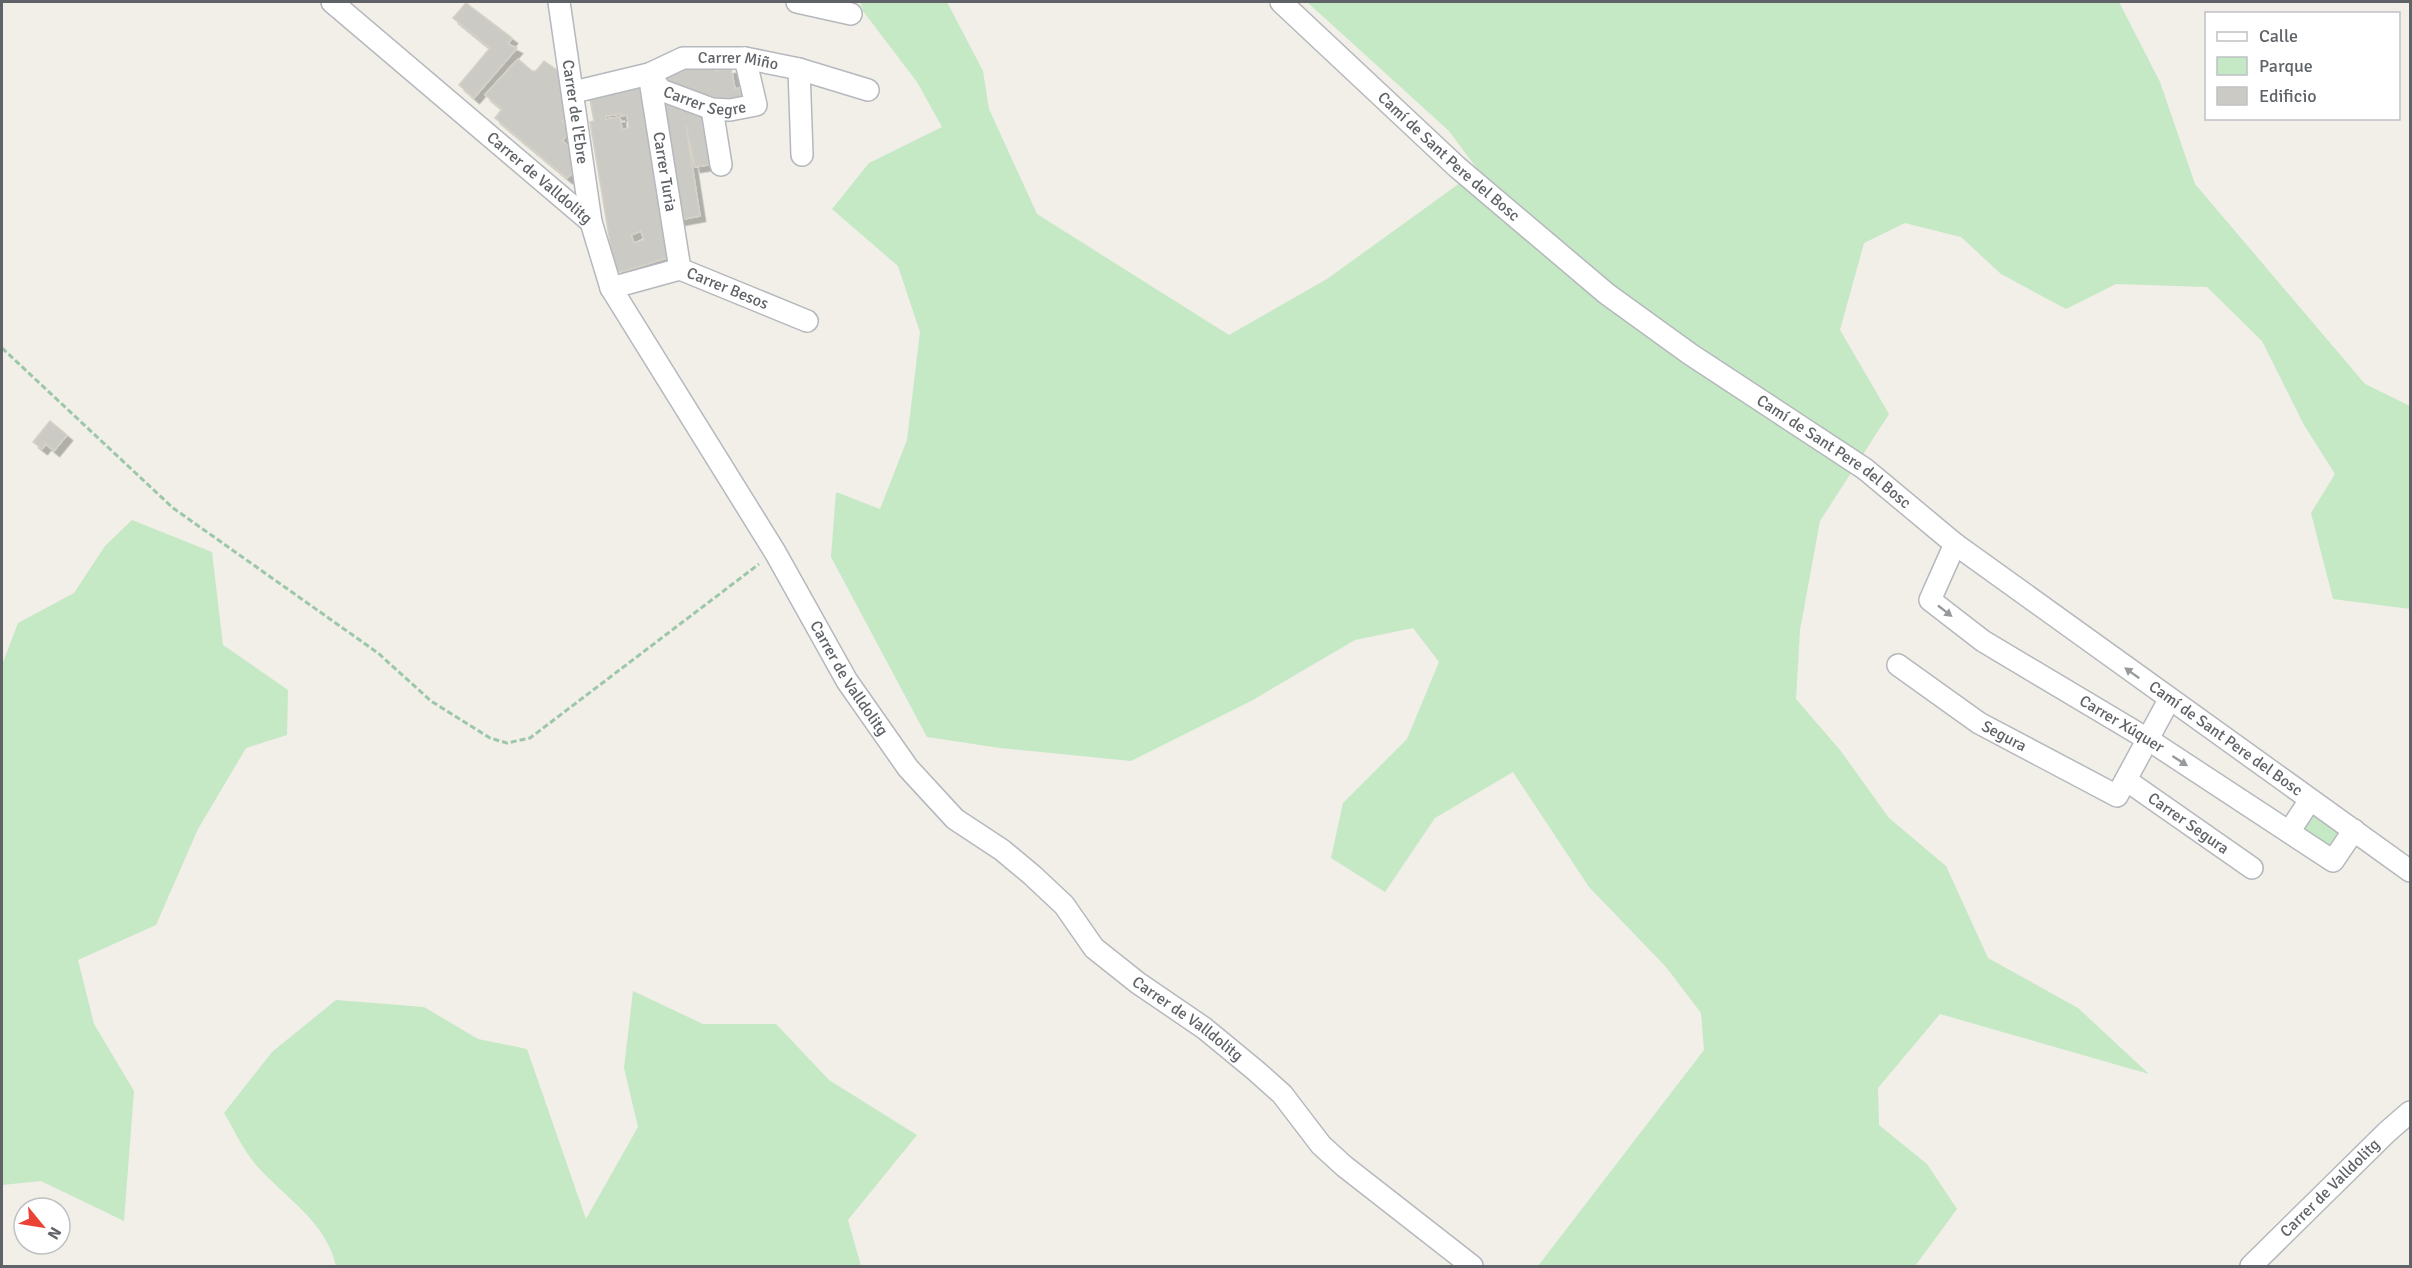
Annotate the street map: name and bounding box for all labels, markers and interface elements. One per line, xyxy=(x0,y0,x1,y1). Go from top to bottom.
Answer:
legend xyxy=(2205,12,2400,120)
text: Calle xyxy=(2259,25,2298,47)
street label: Carrer Miño xyxy=(698,48,780,75)
text: Parque xyxy=(2259,55,2313,77)
street label: Carrer de l'Ebre xyxy=(558,58,592,165)
street label: Carrer Segre xyxy=(661,82,748,120)
text: Edificio xyxy=(2259,85,2317,107)
street label: Camí de Sant Pere del Bosc xyxy=(1373,88,1524,226)
street label: Carrer de Valldolitg xyxy=(482,128,596,228)
street label: Carrer Turia xyxy=(648,130,681,213)
street label: Carrer Besos xyxy=(684,263,771,314)
street label: Camí de Sant Pere del Bosc xyxy=(1753,390,1915,513)
one-way arrow xyxy=(1937,605,1953,618)
street label: Carrer de Valldolitg xyxy=(805,617,892,740)
one-way arrow xyxy=(2124,667,2140,679)
street label: Camí de Sant Pere del Bosc xyxy=(2145,677,2306,800)
street label: Carrer Xúquer xyxy=(2076,691,2168,757)
street label: Segura xyxy=(1978,716,2030,756)
one-way arrow xyxy=(2172,755,2188,766)
street label: Carrer Segura xyxy=(2144,788,2233,859)
street label: Carrer de Valldolitg xyxy=(1128,972,1247,1066)
street label: Carrer de Valldolitg xyxy=(2276,1135,2384,1242)
north arrow xyxy=(12,1196,72,1256)
text: N xyxy=(43,1223,66,1243)

